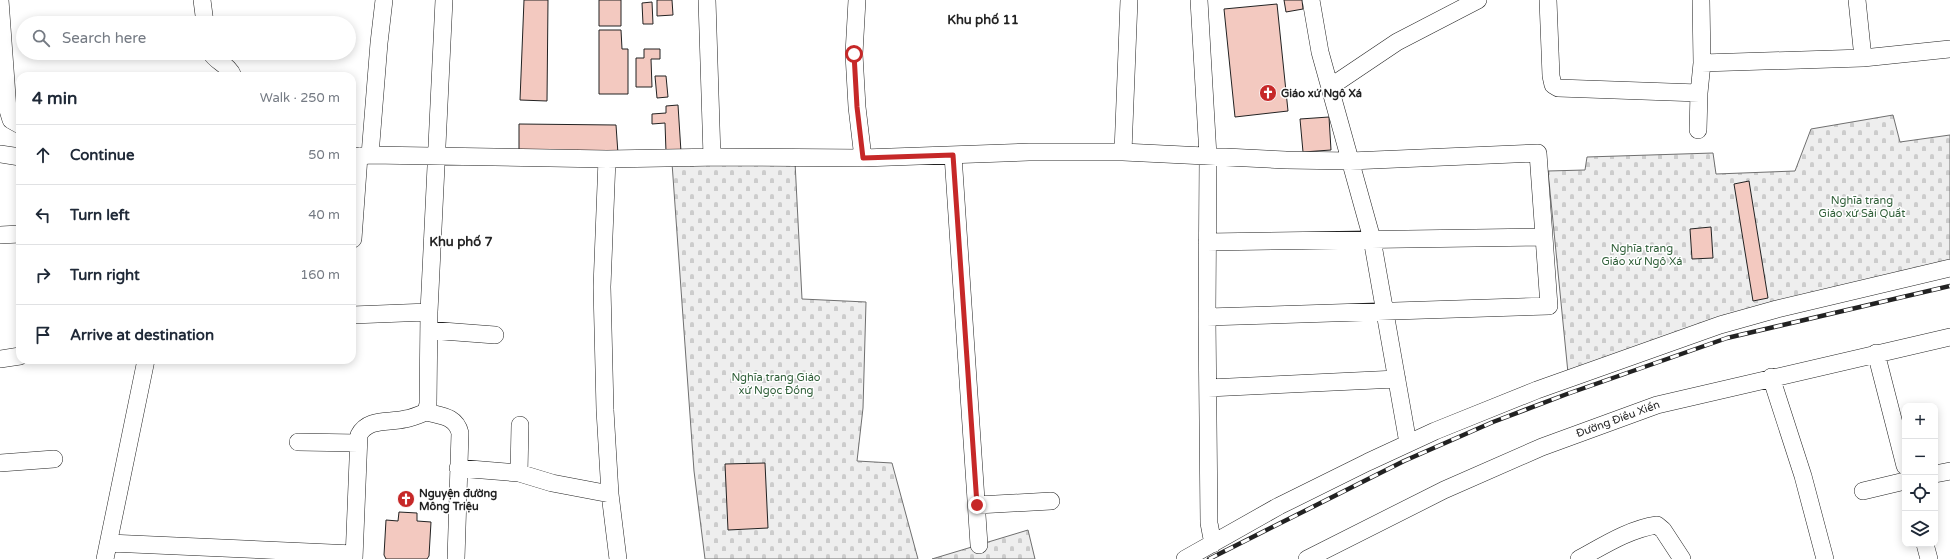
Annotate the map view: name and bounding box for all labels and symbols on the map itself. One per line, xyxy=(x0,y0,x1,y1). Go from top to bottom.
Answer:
district label: Khu phố 11 xyxy=(947,12,1019,28)
route start xyxy=(845,45,863,63)
church icon: Giáo xứ Ngô Xá xyxy=(1258,83,1278,103)
place label: Giáo xứ Ngô Xá xyxy=(1281,87,1362,101)
park label: Nghĩa trang Giáo xứ Sài Quất xyxy=(1819,194,1905,220)
district label: Khu phố 7 xyxy=(429,234,493,250)
park label: Nghĩa trang Giáo xứ Ngô Xá xyxy=(1601,242,1683,268)
park label: Nghĩa trang Giáo xứ Ngọc Đồng xyxy=(731,371,821,397)
street label: Đường Điều Xiển xyxy=(1574,398,1662,440)
place label: Nguyện đường Mông Triệu xyxy=(419,487,497,514)
church icon: Nguyện đường Mông Triệu xyxy=(396,489,416,509)
route end xyxy=(968,496,986,514)

